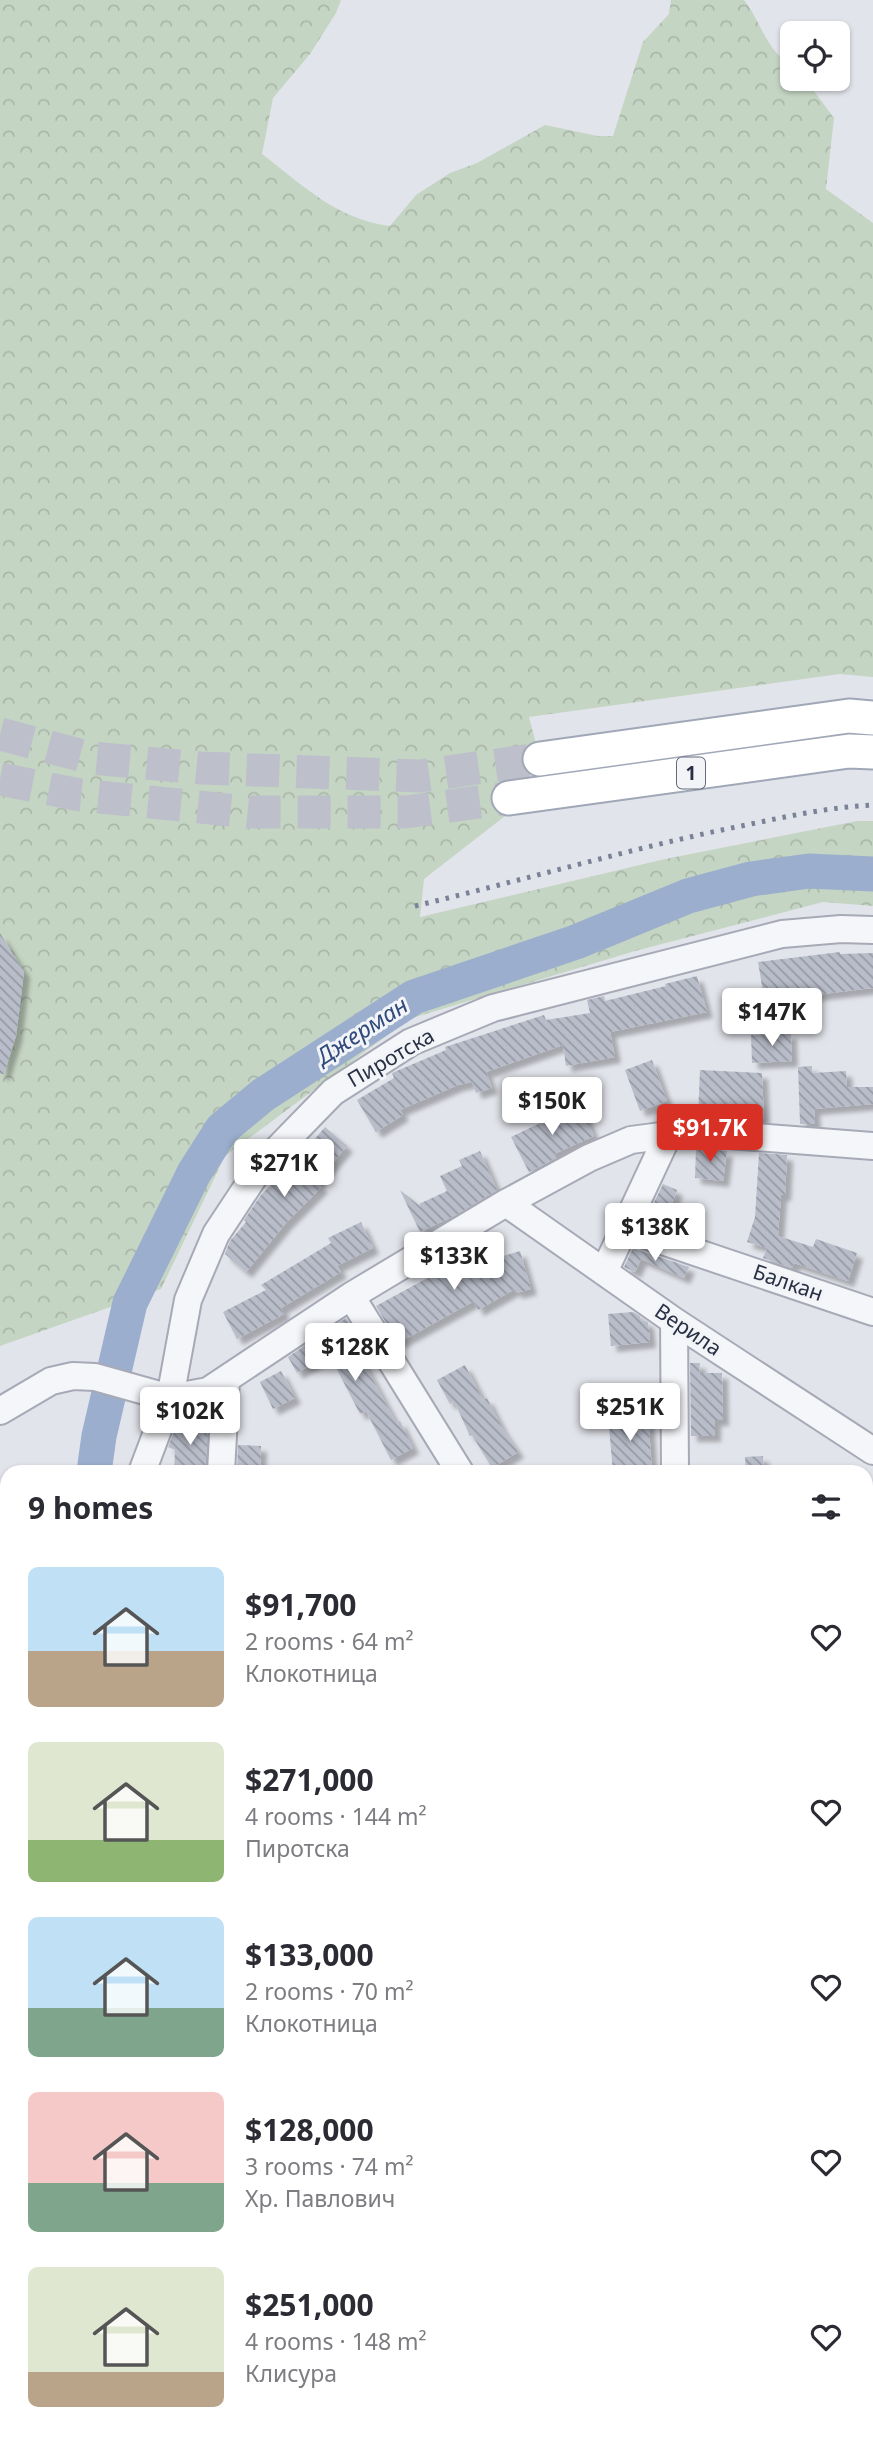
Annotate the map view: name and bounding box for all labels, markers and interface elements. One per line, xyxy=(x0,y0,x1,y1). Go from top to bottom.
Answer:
map controls xyxy=(780,21,850,91)
button: locate xyxy=(780,21,850,91)
road number: 1 xyxy=(677,758,705,788)
pin: $147K xyxy=(723,988,821,1048)
water label: Джерман xyxy=(308,989,414,1073)
text: $147K xyxy=(738,995,806,1027)
street label: Пиротска xyxy=(342,1021,439,1093)
pin: $150K xyxy=(503,1078,601,1137)
text: $150K xyxy=(518,1084,586,1116)
pin: $91.7K xyxy=(653,1104,767,1164)
text: $91.7K xyxy=(673,1111,747,1143)
pin: $271K xyxy=(235,1140,333,1199)
text: $271K xyxy=(250,1146,318,1178)
pin: $138K xyxy=(606,1204,704,1263)
text: $138K xyxy=(621,1210,689,1242)
pin: $133K xyxy=(405,1232,503,1292)
text: $133K xyxy=(420,1239,488,1271)
street label: Балкан xyxy=(750,1257,827,1307)
street label: Верила xyxy=(650,1297,727,1362)
pin: $128K xyxy=(306,1324,404,1383)
text: $128K xyxy=(321,1330,389,1362)
pin: $251K xyxy=(581,1384,679,1443)
pin: $102K xyxy=(141,1388,239,1447)
text: $251K xyxy=(596,1390,664,1422)
text: $102K xyxy=(156,1394,224,1426)
text: 9 homes xyxy=(28,1487,153,1528)
icon: filters xyxy=(807,1488,845,1526)
text: $91,700 xyxy=(245,1584,357,1625)
icon: home xyxy=(84,1595,168,1679)
icon: heart xyxy=(807,1618,845,1656)
text: 2 rooms · 64 m² xyxy=(245,1625,414,1657)
text: Клокотница xyxy=(245,1657,378,1689)
text: $271,000 xyxy=(245,1759,374,1800)
icon: home xyxy=(84,1770,168,1854)
icon: heart xyxy=(807,1793,845,1831)
text: 4 rooms · 144 m² xyxy=(245,1800,427,1832)
text: Пиротска xyxy=(245,1832,350,1864)
text: $133,000 xyxy=(245,1934,374,1975)
icon: home xyxy=(84,1945,168,2029)
icon: heart xyxy=(807,1968,845,2006)
text: 2 rooms · 70 m² xyxy=(245,1975,414,2007)
text: Клокотница xyxy=(245,2007,378,2039)
text: $128,000 xyxy=(245,2109,374,2150)
icon: home xyxy=(84,2120,168,2204)
icon: heart xyxy=(807,2143,845,2181)
text: 3 rooms · 74 m² xyxy=(245,2150,414,2182)
text: Хр. Павлович xyxy=(245,2182,395,2214)
text: $251,000 xyxy=(245,2284,374,2325)
icon: home xyxy=(84,2295,168,2379)
icon: heart xyxy=(807,2318,845,2356)
text: 4 rooms · 148 m² xyxy=(245,2325,427,2357)
text: Клисура xyxy=(245,2357,337,2389)

